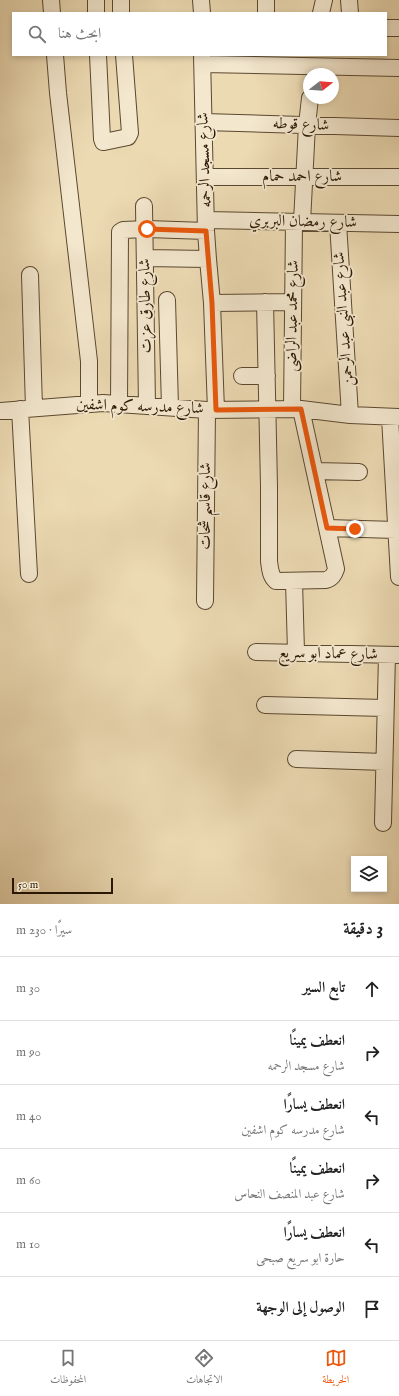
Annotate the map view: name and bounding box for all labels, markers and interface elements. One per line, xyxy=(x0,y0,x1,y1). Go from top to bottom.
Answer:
search box xyxy=(12,12,387,56)
icon: search xyxy=(26,23,48,45)
text: ابحث هنا xyxy=(58,24,101,43)
north arrow xyxy=(303,68,339,104)
street label: شارع مسجد الرحمه xyxy=(193,112,219,208)
street label: شارع قوطه xyxy=(272,114,330,138)
street label: شارع احمد حمام xyxy=(262,167,342,190)
street label: شارع رمضان البربري xyxy=(249,211,357,235)
route start xyxy=(138,220,156,238)
street label: شارع عبد النبى عبد الرحمن xyxy=(329,251,361,387)
street label: شارع طارق عزت xyxy=(135,258,159,354)
street label: شارع محمد عبد الراضى xyxy=(282,260,306,372)
street label: شارع مدرسه كوم اشفين xyxy=(76,395,204,422)
street label: شارع قاسم شحات xyxy=(196,462,221,550)
route end xyxy=(346,520,364,538)
street label: شارع عماد ابو سريع xyxy=(278,643,378,669)
map controls xyxy=(351,856,387,892)
button: layers xyxy=(351,856,387,892)
scale bar xyxy=(12,876,113,895)
text: 50 m xyxy=(18,878,38,892)
text: 3 دقيقة xyxy=(343,919,383,940)
text: سيرًا · 230 m xyxy=(16,922,72,939)
text: تابع السير xyxy=(303,978,345,997)
icon: ahead xyxy=(361,978,383,1000)
text: 30 m xyxy=(16,980,40,997)
text: انعطف يمينًا xyxy=(289,1031,345,1050)
icon: right xyxy=(361,1042,383,1064)
text: 90 m xyxy=(16,1044,41,1061)
text: شارع مسجد الرحمه xyxy=(267,1058,345,1075)
text: انعطف يسارًا xyxy=(283,1095,345,1114)
icon: left xyxy=(361,1106,383,1128)
text: 40 m xyxy=(16,1108,42,1125)
text: شارع مدرسه كوم اشفين xyxy=(241,1122,345,1139)
text: انعطف يمينًا xyxy=(289,1159,345,1178)
icon: right xyxy=(361,1170,383,1192)
text: 60 m xyxy=(16,1172,41,1189)
text: شارع عبد المنصف النحاس xyxy=(234,1186,345,1203)
text: انعطف يسارًا xyxy=(283,1223,345,1242)
icon: left xyxy=(361,1234,383,1256)
text: 10 m xyxy=(16,1236,40,1253)
text: حارة ابو سريع صبحى xyxy=(256,1250,345,1267)
text: الوصول إلى الوجهة xyxy=(256,1298,345,1317)
icon: arrive xyxy=(361,1298,383,1320)
tab: المحفوظات xyxy=(50,1347,86,1390)
tab: الاتجاهات xyxy=(186,1347,223,1390)
tab: الخريطة xyxy=(322,1347,349,1390)

